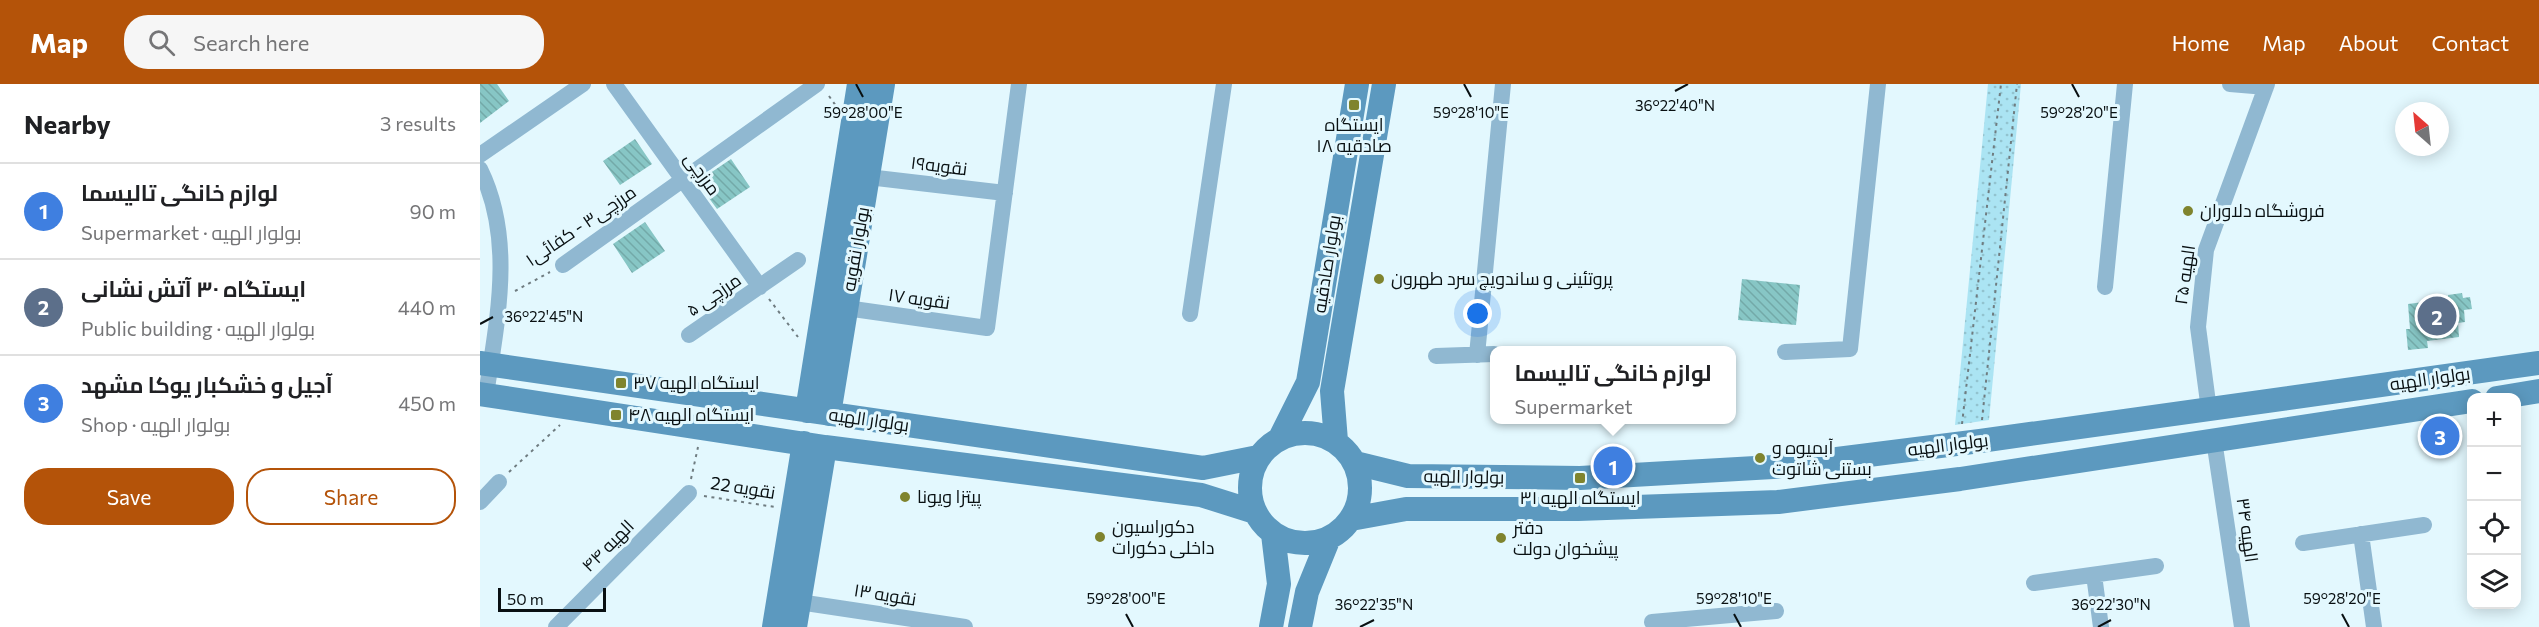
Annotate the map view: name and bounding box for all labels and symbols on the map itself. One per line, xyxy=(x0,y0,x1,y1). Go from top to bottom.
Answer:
text: 36°22'40"N xyxy=(1635,96,1715,114)
marker: ایستگاه صادقیه ۱۸ xyxy=(1347,98,1361,112)
north arrow xyxy=(2395,102,2449,156)
text: 59°28'00"E xyxy=(823,103,903,121)
text: 59°28'10"E xyxy=(1433,103,1509,121)
text: 59°28'20"E xyxy=(2040,103,2118,121)
place label: ایستگاه صادقیه ۱۸ xyxy=(1316,113,1392,156)
street label: مرزچی xyxy=(678,148,726,200)
street label: نقویه۱۹ xyxy=(909,151,969,180)
street label: مرزچی۳ - کفائی۱ xyxy=(521,180,641,272)
place label: فروشگاه دلاوران xyxy=(2200,199,2325,222)
marker: فروشگاه دلاوران xyxy=(2181,204,2195,218)
street label: بولوار نقویه xyxy=(837,205,874,293)
street label: بولوار صادقیه xyxy=(1307,213,1346,315)
street label: الهیه ۲۵ xyxy=(2169,244,2200,306)
place label: پروتئینی و ساندویچ سرد طهرون xyxy=(1391,267,1613,291)
street label: مرزچی ۵ xyxy=(682,268,746,322)
marker: پروتئینی و ساندویچ سرد طهرون xyxy=(1372,272,1386,286)
street label: نقویه ۱۷ xyxy=(887,283,951,314)
pin: 2 xyxy=(2418,294,2456,338)
your location xyxy=(1463,299,1492,328)
text: 36°22'45"N xyxy=(505,307,583,325)
street label: بولوار الهیه xyxy=(2388,361,2472,396)
place label: ایستگاه الهیه ۳۷ xyxy=(633,371,760,394)
marker: ایستگاه الهیه ۳۷ xyxy=(614,376,628,390)
street label: بولوار الهیه xyxy=(827,402,911,437)
place label: ایستگاه الهیه ۴۸ xyxy=(628,403,754,426)
marker: ایستگاه الهیه ۴۸ xyxy=(609,408,623,422)
pin: 3 xyxy=(2420,414,2460,458)
street label: بولوار الهیه xyxy=(1906,428,1990,461)
place label: آبمیوه و بستنی شاتوت xyxy=(1772,436,1872,480)
pin: 1 xyxy=(1594,444,1632,488)
marker: آبمیوه و بستنی شاتوت xyxy=(1753,451,1767,465)
street label: بولوار الهیه xyxy=(1423,464,1505,489)
street label: نقویه 22 xyxy=(709,471,777,504)
marker: ایستگاه الهیه ۳۱ xyxy=(1573,471,1587,485)
place label: پیتزا ویونا xyxy=(917,485,981,509)
place label: ایستگاه الهیه ۳۱ xyxy=(1520,486,1640,509)
marker: پیتزا ویونا xyxy=(898,490,912,504)
street label: الهیه ۳۴ xyxy=(2232,496,2263,564)
street label: الهیه ۴۴ xyxy=(577,515,639,577)
place label: دکوراسیون داخلی دکورات xyxy=(1112,515,1215,559)
place label: دفتر پیشخوان دولت xyxy=(1512,516,1618,561)
marker: دکوراسیون داخلی دکورات xyxy=(1093,530,1107,544)
marker: دفتر پیشخوان دولت xyxy=(1494,531,1508,545)
street label: نقویه ۱۳ xyxy=(852,578,918,611)
scale bar xyxy=(498,585,606,612)
text: 59°28'00"E xyxy=(1086,589,1166,607)
text: 59°28'10"E xyxy=(1696,589,1772,607)
text: 59°28'20"E xyxy=(2303,589,2381,607)
text: 36°22'35"N xyxy=(1335,595,1413,613)
text: 36°22'30"N xyxy=(2071,595,2151,613)

